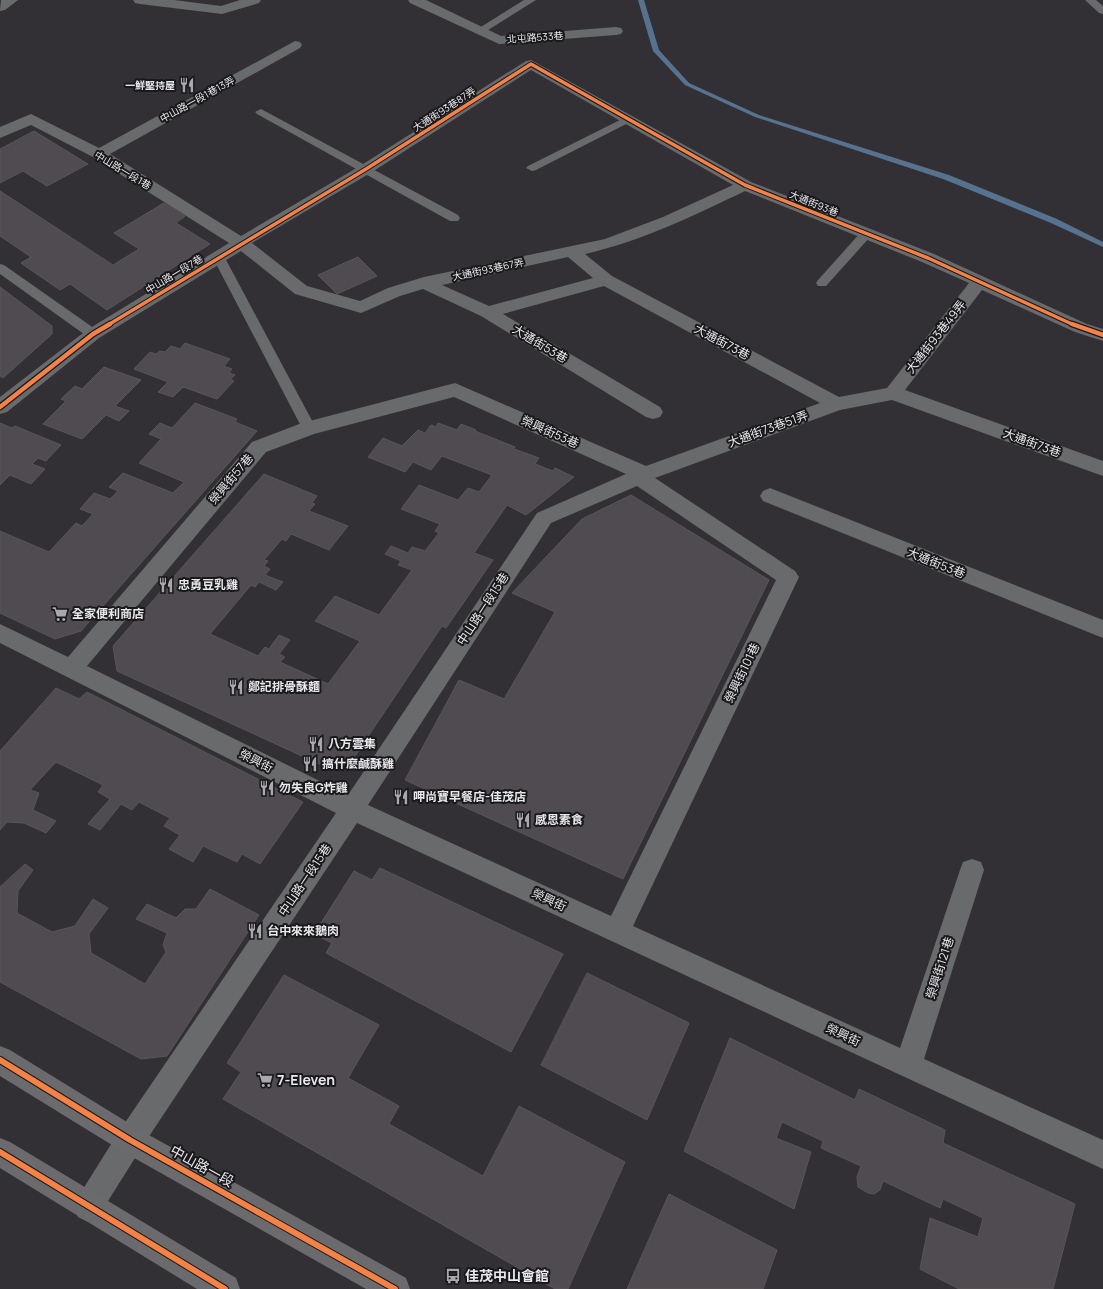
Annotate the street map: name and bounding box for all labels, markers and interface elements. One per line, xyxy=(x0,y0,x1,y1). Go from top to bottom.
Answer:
street label: 北屯路533巷 xyxy=(506,28,564,46)
street label: 中山路一段1巷13弄 xyxy=(157,73,237,125)
restaurant icon: 一鮮堅持屋 xyxy=(178,76,196,94)
place label: 一鮮堅持屋 xyxy=(125,78,175,92)
street label: 大通街93巷87弄 xyxy=(410,83,478,135)
street label: 中山路一段1巷 xyxy=(92,148,154,192)
street label: 大通街93巷 xyxy=(787,187,841,219)
street label: 中山路一段7巷 xyxy=(143,251,205,297)
street label: 大通街93巷67弄 xyxy=(451,255,525,283)
street label: 大通街93巷49弄 xyxy=(902,297,970,377)
street label: 大通街53巷 xyxy=(509,320,571,367)
street label: 大通街73巷 xyxy=(691,320,753,363)
street label: 大通街73巷51弄 xyxy=(725,406,810,451)
street label: 榮興街53巷 xyxy=(519,411,582,452)
street label: 大通街73巷 xyxy=(1001,424,1064,461)
street label: 榮興街57巷 xyxy=(205,450,257,507)
street label: 大通街53巷 xyxy=(904,543,968,582)
street label: 中山路一段15巷 xyxy=(453,569,512,648)
restaurant icon: 忠勇豆乳雞 xyxy=(157,576,175,594)
place label: 忠勇豆乳雞 xyxy=(178,576,238,593)
supermarket icon: 全家便利商店 xyxy=(51,605,69,623)
place label: 全家便利商店 xyxy=(72,605,144,622)
street label: 榮興街101巷 xyxy=(720,640,763,706)
restaurant icon: 鄭記排骨酥麵 xyxy=(227,678,245,696)
place label: 鄭記排骨酥麵 xyxy=(248,678,320,695)
restaurant icon: 八方雲集 xyxy=(307,735,325,753)
place label: 八方雲集 xyxy=(328,735,376,752)
street label: 榮興街 xyxy=(236,745,276,776)
restaurant icon: 搞什麼鹹酥雞 xyxy=(301,755,319,773)
place label: 搞什麼鹹酥雞 xyxy=(322,755,394,772)
restaurant icon: 勿失良G炸雞 xyxy=(258,779,276,797)
place label: 勿失良G炸雞 xyxy=(279,779,348,796)
restaurant icon: 呷尚寶早餐店-佳茂店 xyxy=(392,788,410,806)
place label: 呷尚寶早餐店-佳茂店 xyxy=(413,788,526,805)
restaurant icon: 感恩素食 xyxy=(514,811,532,829)
place label: 感恩素食 xyxy=(535,811,583,828)
street label: 中山路一段15巷 xyxy=(274,840,335,919)
street label: 榮興街 xyxy=(529,884,569,915)
restaurant icon: 台中來來鵝肉 xyxy=(246,922,264,940)
place label: 台中來來鵝肉 xyxy=(267,922,339,939)
street label: 榮興街121巷 xyxy=(922,935,958,1001)
street label: 榮興街 xyxy=(823,1019,863,1050)
place label: 7-Eleven xyxy=(277,1070,335,1089)
supermarket icon: 7-Eleven xyxy=(256,1071,274,1089)
street label: 中山路一段 xyxy=(167,1140,237,1191)
place label: 佳茂中山會館 xyxy=(465,1266,549,1285)
bus stop icon: 佳茂中山會館 xyxy=(444,1267,462,1285)

